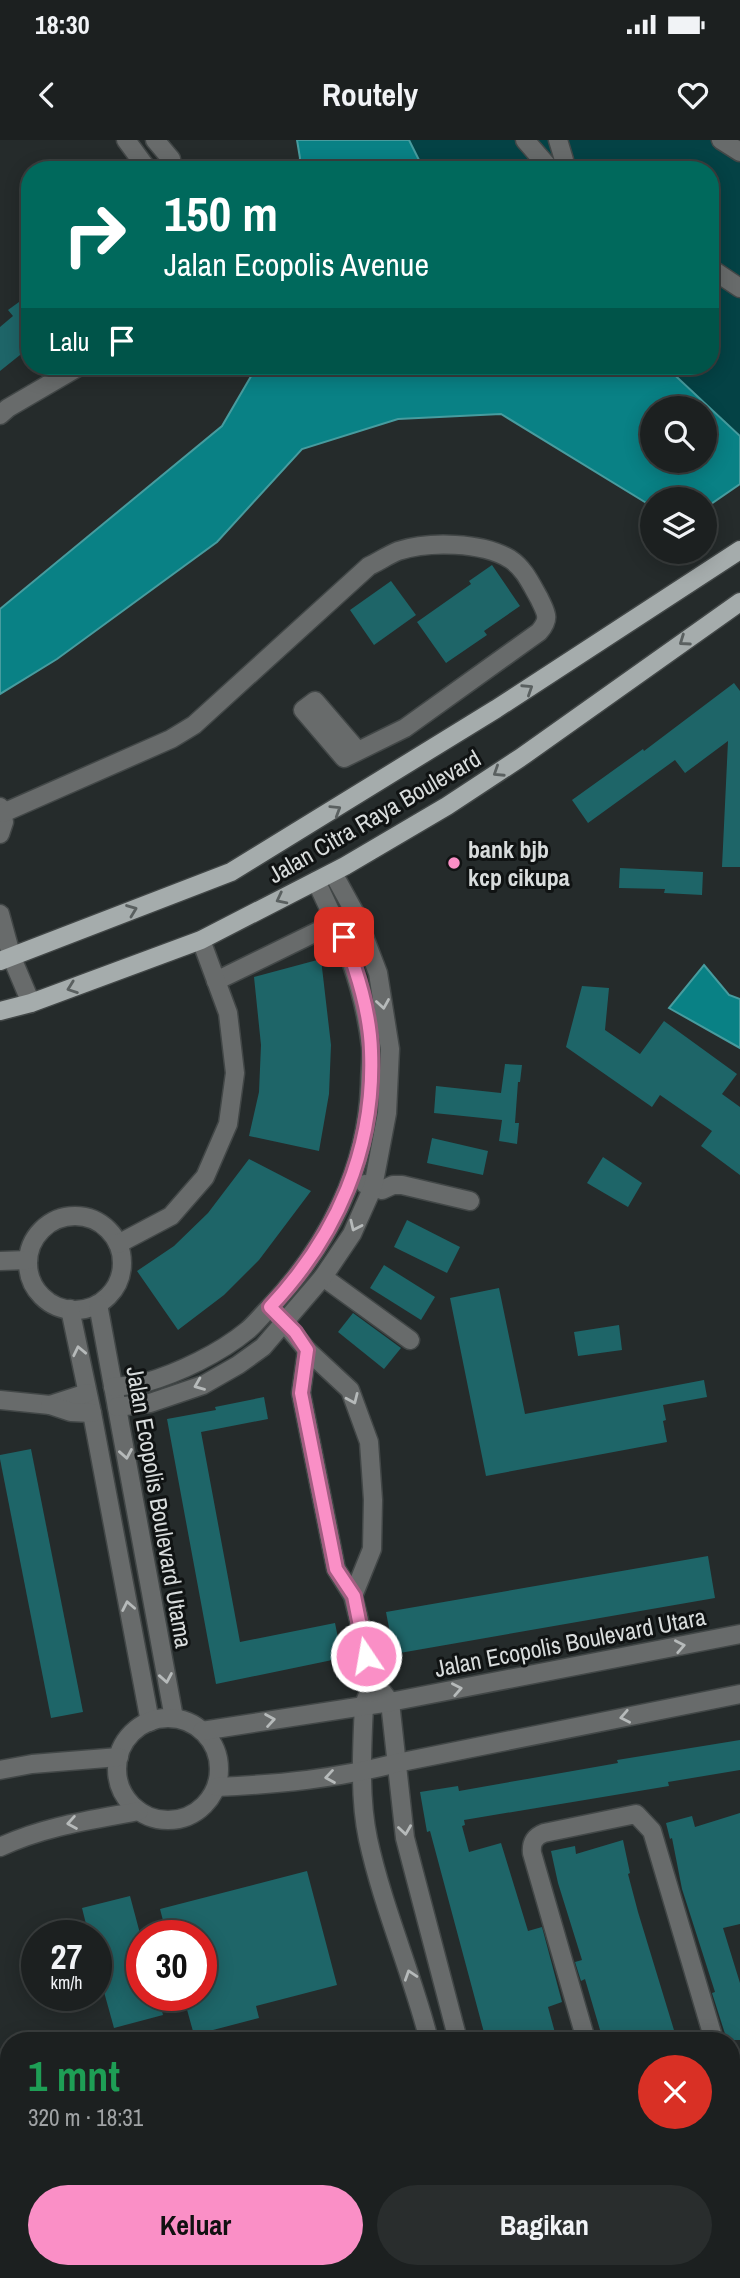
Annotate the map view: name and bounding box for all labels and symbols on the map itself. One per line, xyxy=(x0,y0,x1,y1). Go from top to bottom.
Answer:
one-way arrow xyxy=(679,633,692,645)
one-way arrow xyxy=(520,684,533,697)
street label: Jalan Citra Raya Boulevard xyxy=(262,742,486,890)
one-way arrow xyxy=(493,764,506,777)
one-way arrow xyxy=(328,805,341,818)
place label: bank bjb kcp cikupa xyxy=(468,833,570,893)
marker: bank bjb kcp cikupa xyxy=(446,855,462,871)
one-way arrow xyxy=(276,891,288,905)
one-way arrow xyxy=(126,905,138,919)
pin xyxy=(314,907,374,967)
one-way arrow xyxy=(67,980,79,994)
one-way arrow xyxy=(375,998,390,1010)
one-way arrow xyxy=(349,1219,363,1231)
one-way arrow xyxy=(72,1345,87,1357)
street label: Jalan Ecopolis Boulevard Utama xyxy=(119,1364,201,1650)
one-way arrow xyxy=(194,1377,206,1391)
one-way arrow xyxy=(345,1392,359,1404)
one-way arrow xyxy=(117,1448,132,1460)
one-way arrow xyxy=(121,1600,136,1612)
street label: Jalan Ecopolis Boulevard Utara xyxy=(432,1600,708,1684)
position arrow xyxy=(329,1619,403,1693)
one-way arrow xyxy=(674,1639,686,1654)
one-way arrow xyxy=(158,1672,173,1684)
one-way arrow xyxy=(451,1683,463,1698)
one-way arrow xyxy=(619,1708,631,1723)
one-way arrow xyxy=(264,1713,275,1728)
one-way arrow xyxy=(324,1769,336,1784)
one-way arrow xyxy=(66,1815,78,1830)
one-way arrow xyxy=(397,1824,412,1836)
speed limit sign: 30 xyxy=(126,1920,217,2011)
one-way arrow xyxy=(404,1969,418,1982)

